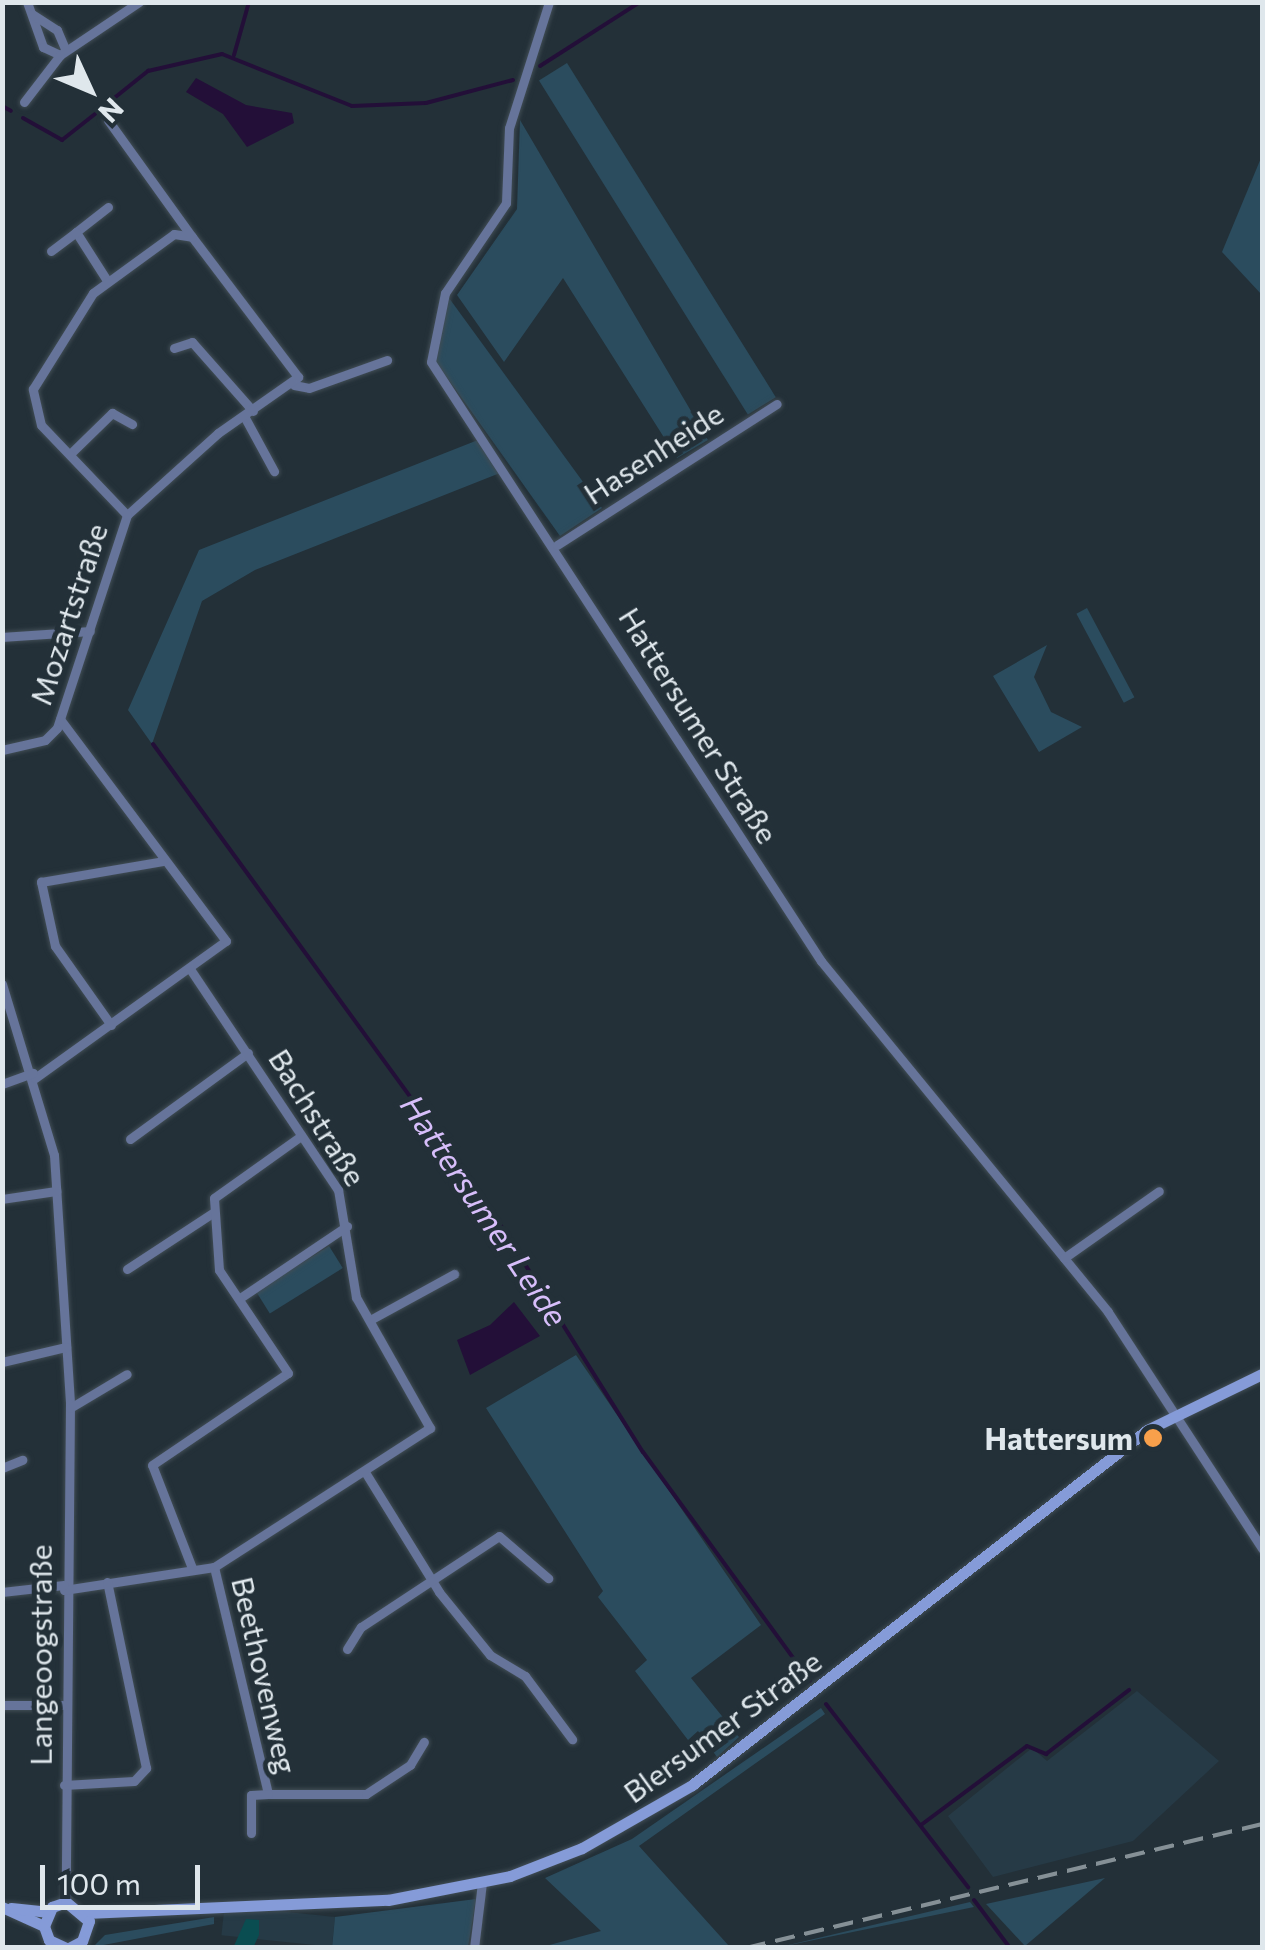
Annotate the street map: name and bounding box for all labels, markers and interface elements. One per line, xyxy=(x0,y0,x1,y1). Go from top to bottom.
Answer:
north arrow xyxy=(40,40,140,140)
text: N xyxy=(92,91,131,130)
street label: Hasenheide xyxy=(577,395,729,511)
street label: Mozartstraße xyxy=(22,519,114,709)
street label: Hattersumer Straße xyxy=(612,601,786,849)
street label: Bachstraße xyxy=(262,1042,374,1192)
water label: Hattersumer Leide xyxy=(393,1087,577,1333)
place label: Hattersum xyxy=(984,1420,1133,1456)
marker: Hattersum xyxy=(1142,1427,1164,1449)
street label: Langeoogstraße xyxy=(22,1544,58,1766)
street label: Beethovenweg xyxy=(225,1573,305,1777)
street label: Blersumer Straße xyxy=(616,1642,828,1810)
scale bar xyxy=(45,1845,205,1907)
text: 100 m xyxy=(57,1864,141,1901)

